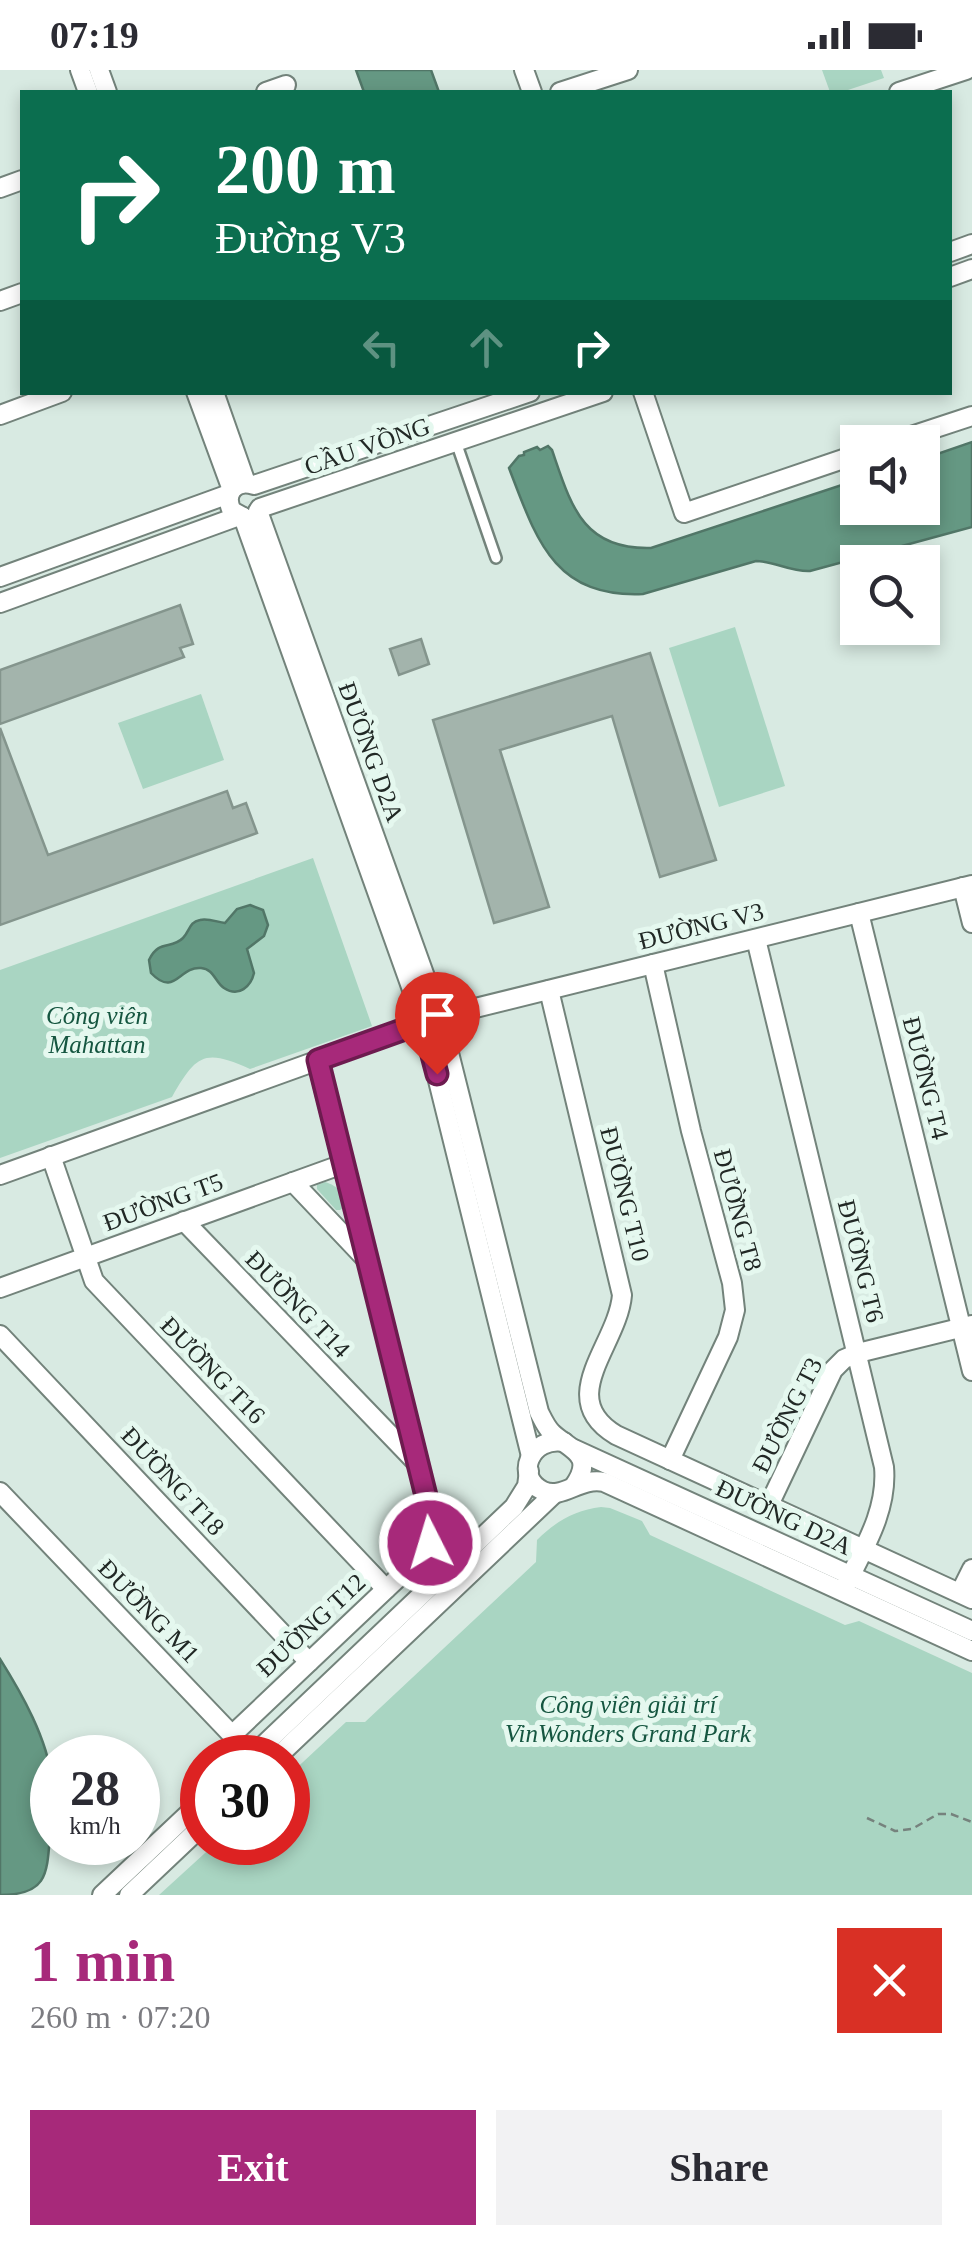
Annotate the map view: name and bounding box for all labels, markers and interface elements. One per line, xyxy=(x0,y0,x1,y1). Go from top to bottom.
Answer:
text: 07:19 xyxy=(50,14,139,56)
icon: right xyxy=(50,130,180,260)
text: 200 m xyxy=(215,131,396,208)
text: Đường V3 xyxy=(215,213,406,263)
icon: left xyxy=(354,320,409,375)
icon: ahead xyxy=(459,320,514,375)
icon: right xyxy=(564,320,619,375)
street label: CẦU VỒNG xyxy=(300,411,433,480)
map controls xyxy=(840,425,940,645)
button: sound xyxy=(840,425,940,525)
button: search xyxy=(840,545,940,645)
street label: ĐƯỜNG D2A xyxy=(333,679,409,825)
street label: ĐƯỜNG V3 xyxy=(636,897,766,955)
pin xyxy=(395,972,480,1075)
icon: arrive xyxy=(410,987,465,1042)
park label: Công viên Mahattan xyxy=(46,1002,148,1058)
street label: ĐƯỜNG T4 xyxy=(898,1014,954,1142)
street label: ĐƯỜNG T10 xyxy=(595,1124,655,1264)
street label: ĐƯỜNG T8 xyxy=(709,1146,767,1274)
street label: ĐƯỜNG T5 xyxy=(100,1168,226,1236)
street label: ĐƯỜNG T6 xyxy=(833,1197,889,1325)
street label: ĐƯỜNG T14 xyxy=(240,1245,356,1363)
street label: ĐƯỜNG T16 xyxy=(155,1311,271,1429)
street label: ĐƯỜNG T3 xyxy=(747,1353,827,1477)
street label: ĐƯỜNG T18 xyxy=(116,1421,230,1541)
street label: ĐƯỜNG D2A xyxy=(712,1474,856,1560)
position arrow xyxy=(378,1491,482,1595)
street label: ĐƯỜNG M1 xyxy=(93,1554,205,1668)
street label: ĐƯỜNG T12 xyxy=(251,1568,371,1682)
park label: Công viên giải trí VinWonders Grand Park xyxy=(505,1691,752,1747)
speed limit sign: 30 xyxy=(180,1735,310,1865)
text: 28 xyxy=(70,1760,120,1816)
text: km/h xyxy=(69,1812,121,1839)
text: 1 min xyxy=(30,1928,175,1994)
button: close xyxy=(837,1928,942,2033)
text: 260 m · 07:20 xyxy=(30,1999,210,2035)
button: Exit xyxy=(30,2110,476,2225)
button: Share xyxy=(496,2110,942,2225)

